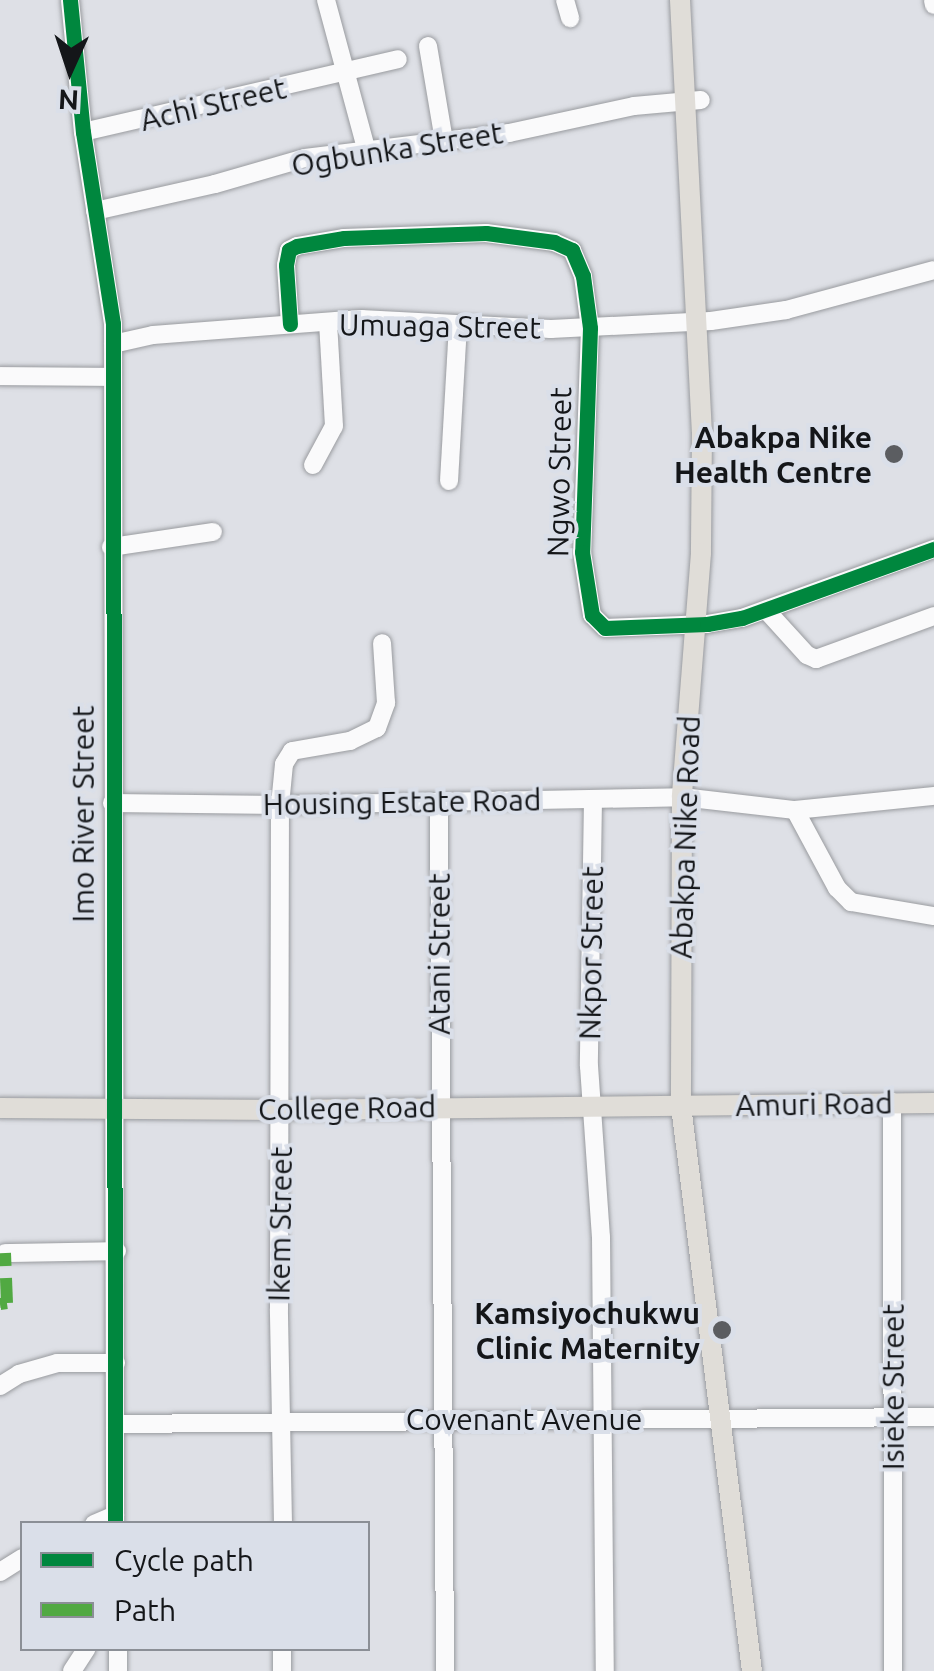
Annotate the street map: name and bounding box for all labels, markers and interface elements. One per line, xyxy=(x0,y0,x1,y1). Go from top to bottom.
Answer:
north arrow xyxy=(20,20,120,120)
street label: Achi Street xyxy=(137,70,289,138)
text: N xyxy=(57,84,80,116)
street label: Ogbunka Street xyxy=(289,115,505,183)
street label: Umuaga Street xyxy=(339,306,541,346)
street label: Ngwo Street xyxy=(540,387,578,557)
place label: Abakpa Nike Health Centre xyxy=(674,419,872,490)
marker: Abakpa Nike Health Centre xyxy=(881,441,907,467)
street label: Imo River Street xyxy=(65,705,101,923)
street label: Abakpa Nike Road xyxy=(663,715,707,959)
street label: Housing Estate Road xyxy=(262,782,542,822)
street label: Nkpor Street xyxy=(571,866,611,1040)
street label: Atani Street xyxy=(421,873,457,1035)
street label: Amuri Road xyxy=(735,1085,893,1123)
street label: College Road xyxy=(258,1088,436,1128)
street label: Ikem Street xyxy=(261,1146,299,1302)
place label: Kamsiyochukwu Clinic Maternity xyxy=(474,1295,700,1366)
street label: Isieke Street xyxy=(875,1304,911,1470)
marker: Kamsiyochukwu Clinic Maternity xyxy=(709,1317,735,1343)
street label: Covenant Avenue xyxy=(406,1401,642,1437)
legend xyxy=(20,1521,370,1651)
text: Cycle path xyxy=(114,1543,254,1577)
text: Path xyxy=(114,1593,176,1627)

